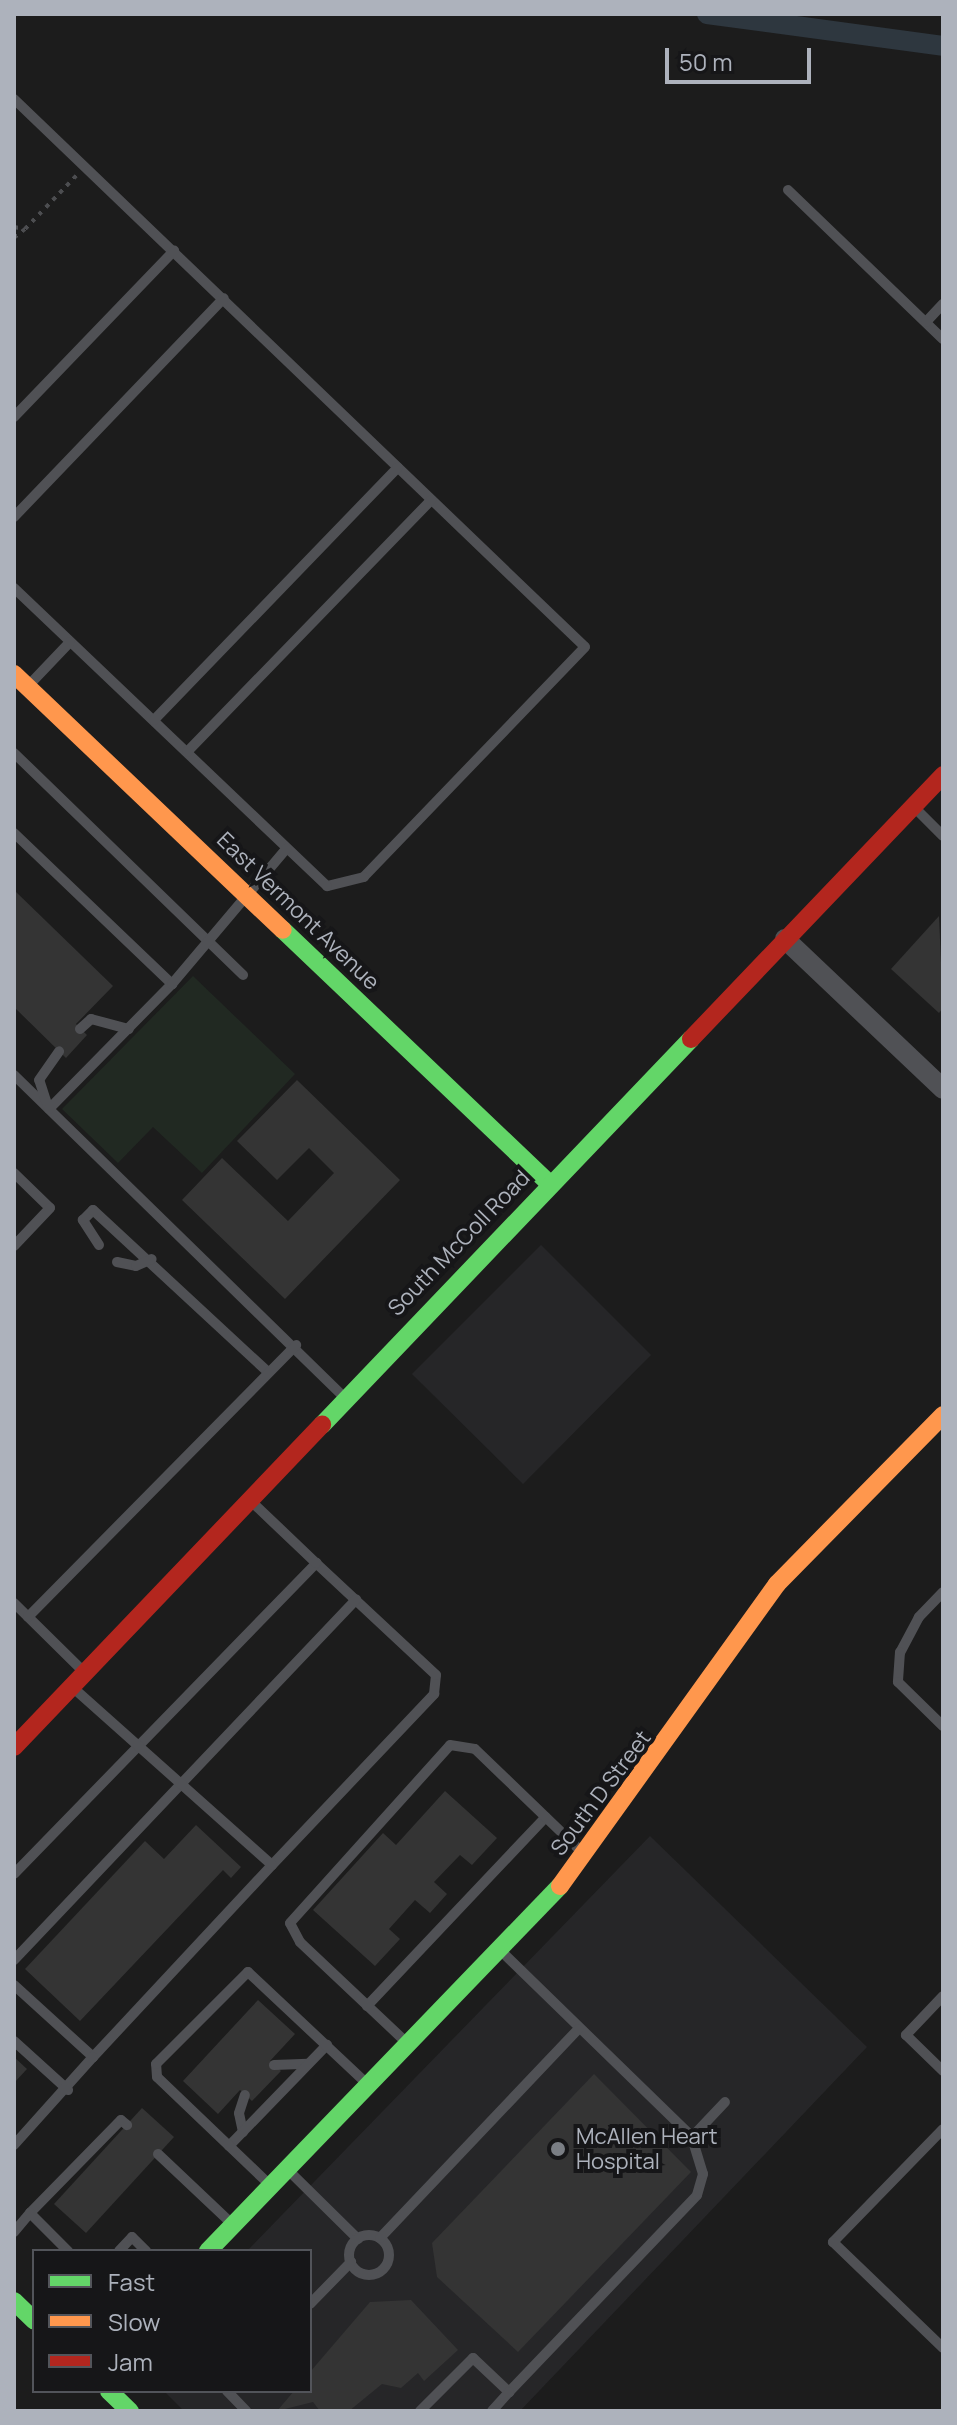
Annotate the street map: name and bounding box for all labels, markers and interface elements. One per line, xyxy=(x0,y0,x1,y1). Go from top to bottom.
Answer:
scale bar xyxy=(669,32,815,82)
text: 50 m xyxy=(679,45,733,78)
street label: East Vermont Avenue xyxy=(211,827,385,995)
street label: South McColl Road xyxy=(383,1165,535,1321)
street label: South D Street xyxy=(545,1725,657,1861)
place label: McAllen Heart Hospital xyxy=(576,2123,718,2174)
marker: McAllen Heart Hospital xyxy=(547,2138,569,2160)
legend xyxy=(32,2249,312,2393)
text: Fast xyxy=(108,2265,155,2298)
text: Slow xyxy=(108,2305,161,2338)
text: Jam xyxy=(108,2345,153,2378)

